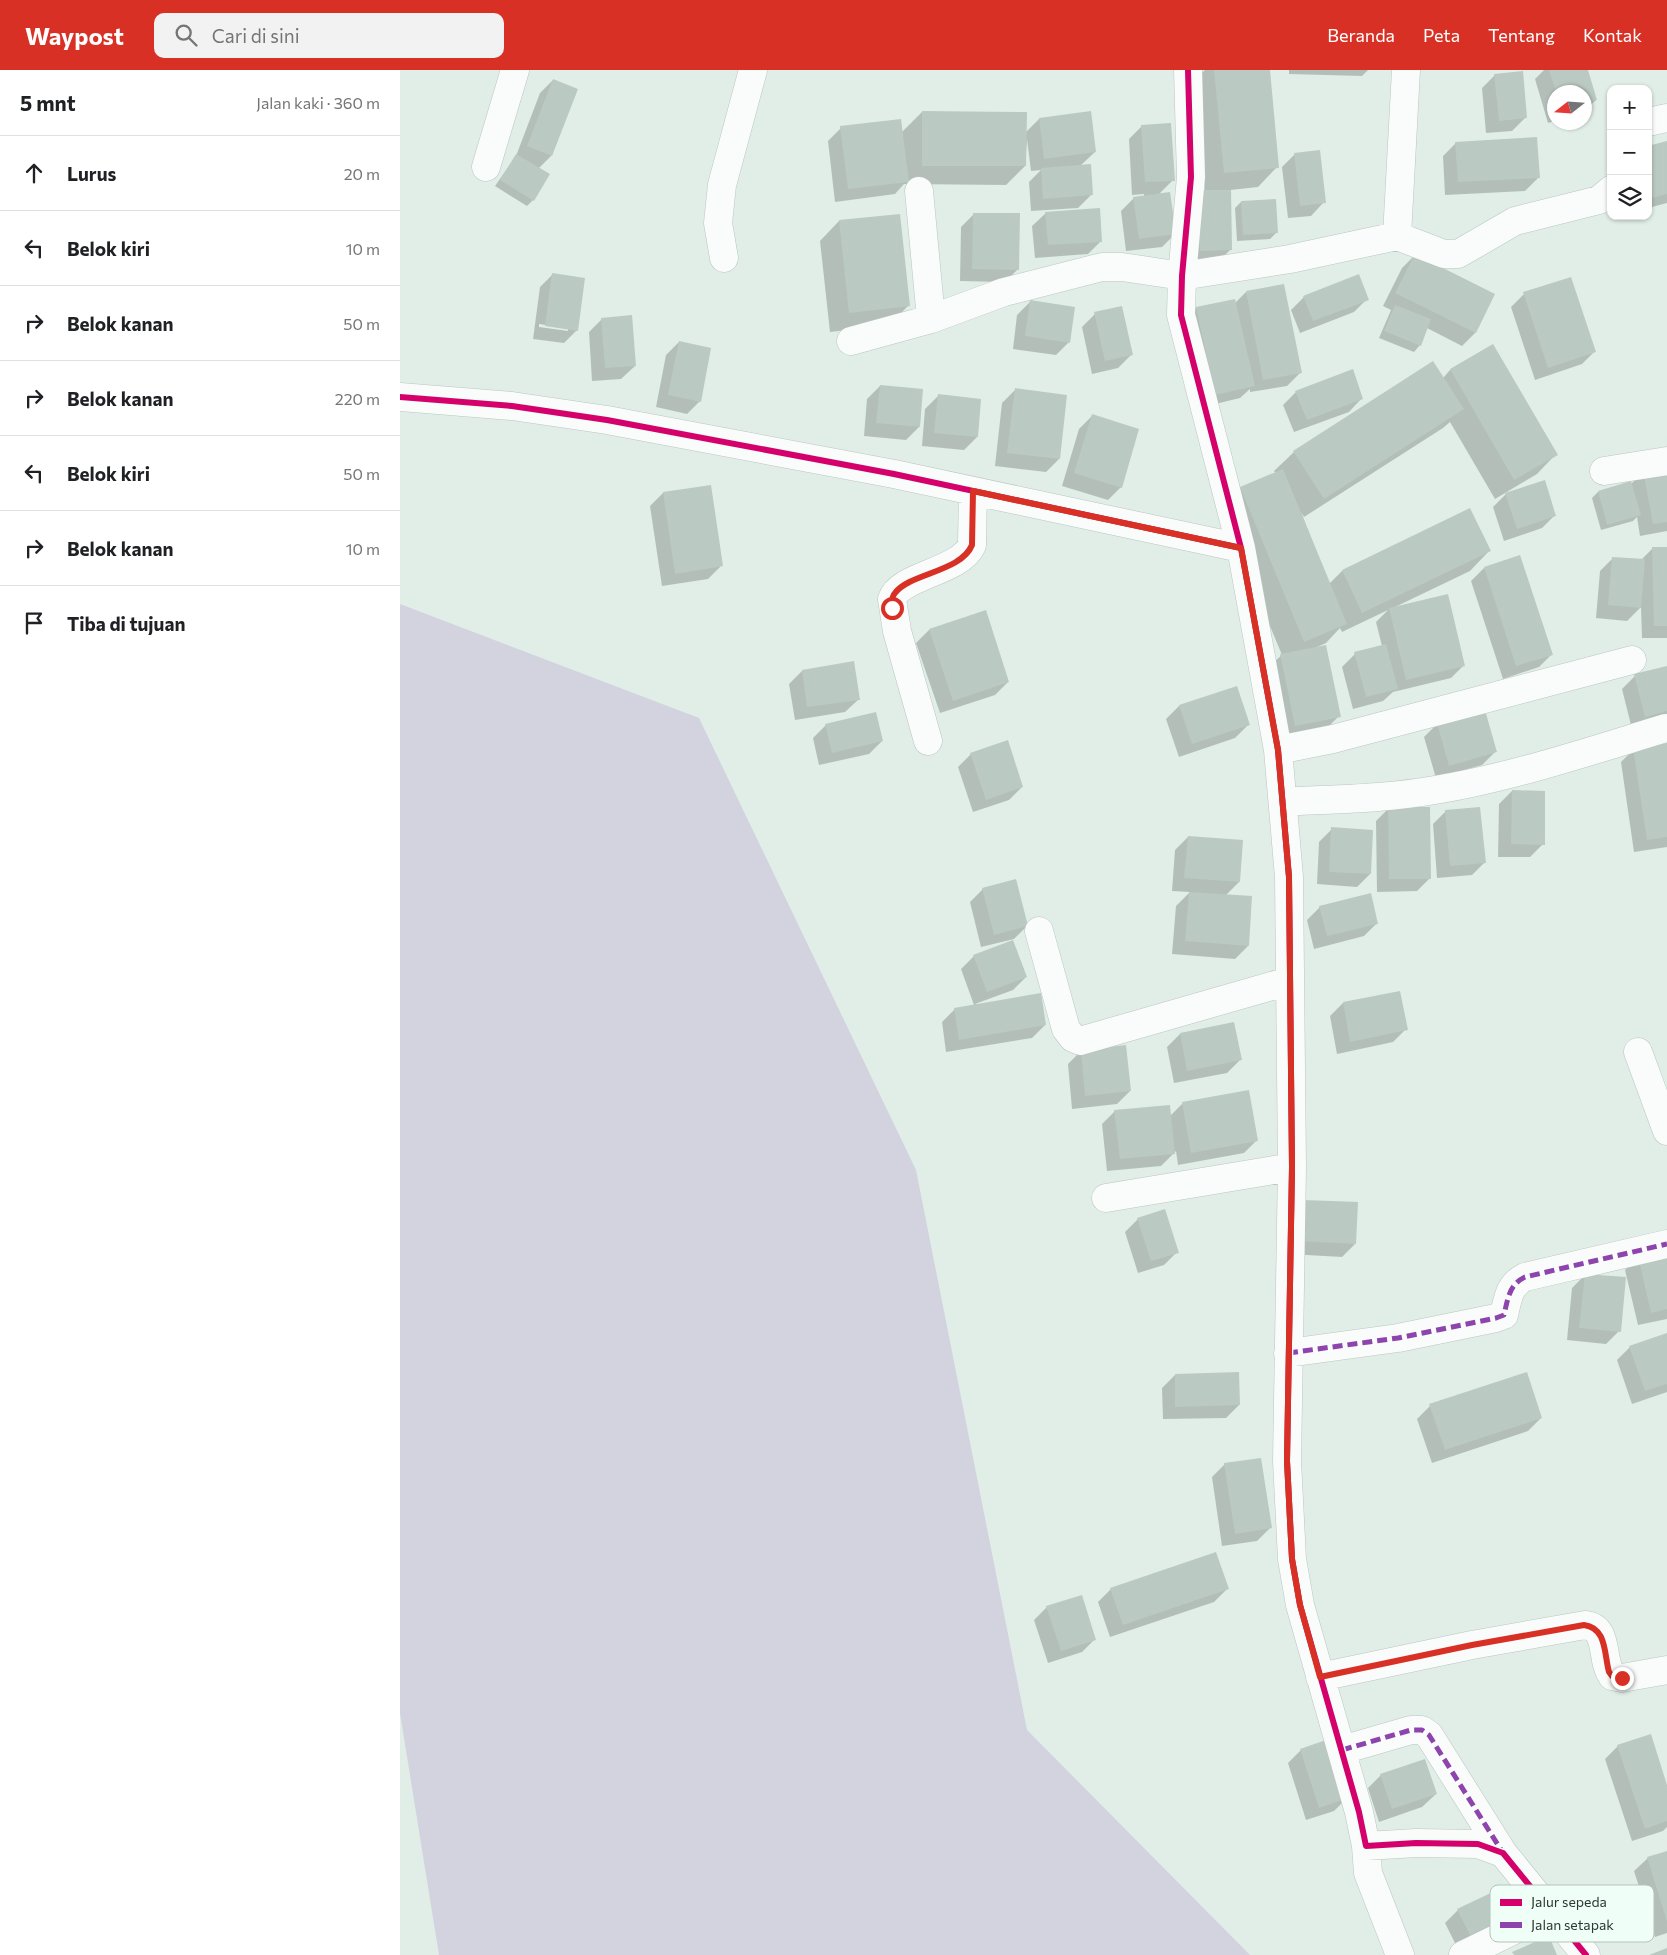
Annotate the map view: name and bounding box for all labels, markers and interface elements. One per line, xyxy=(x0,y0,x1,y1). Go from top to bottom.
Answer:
search box xyxy=(154,13,504,58)
text: Waypost xyxy=(25,21,124,50)
icon: search xyxy=(172,21,200,49)
text: Cari di sini xyxy=(212,24,300,47)
text: Beranda xyxy=(1327,24,1395,46)
text: Peta xyxy=(1423,24,1460,46)
text: Tentang xyxy=(1488,24,1555,46)
text: Kontak xyxy=(1583,24,1642,46)
north arrow xyxy=(1547,85,1592,130)
map controls xyxy=(1607,85,1652,220)
button: + xyxy=(1607,85,1652,130)
text: 5 mnt xyxy=(20,90,76,115)
text: Jalan kaki · 360 m xyxy=(256,93,380,112)
button: − xyxy=(1607,130,1652,175)
icon: ahead xyxy=(20,159,48,187)
text: Lurus xyxy=(67,162,116,185)
text: 20 m xyxy=(344,164,380,183)
button: layers xyxy=(1607,175,1652,220)
icon: left xyxy=(20,234,48,262)
text: Belok kiri xyxy=(67,237,150,260)
text: 10 m xyxy=(346,239,380,258)
icon: right xyxy=(20,309,48,337)
text: Belok kanan xyxy=(67,312,174,335)
text: 50 m xyxy=(343,314,380,333)
icon: right xyxy=(20,384,48,412)
text: Belok kanan xyxy=(67,387,174,410)
text: 220 m xyxy=(335,389,380,408)
icon: left xyxy=(20,459,48,487)
text: Belok kiri xyxy=(67,462,150,485)
text: 50 m xyxy=(343,464,380,483)
icon: right xyxy=(20,534,48,562)
text: Belok kanan xyxy=(67,537,174,560)
text: 10 m xyxy=(346,539,380,558)
route start xyxy=(881,597,904,620)
icon: arrive xyxy=(20,609,48,637)
text: Tiba di tujuan xyxy=(67,612,185,635)
route end xyxy=(1611,1667,1634,1690)
legend xyxy=(1490,1885,1654,1942)
text: Jalur sepeda xyxy=(1531,1893,1607,1910)
text: Jalan setapak xyxy=(1531,1916,1614,1933)

